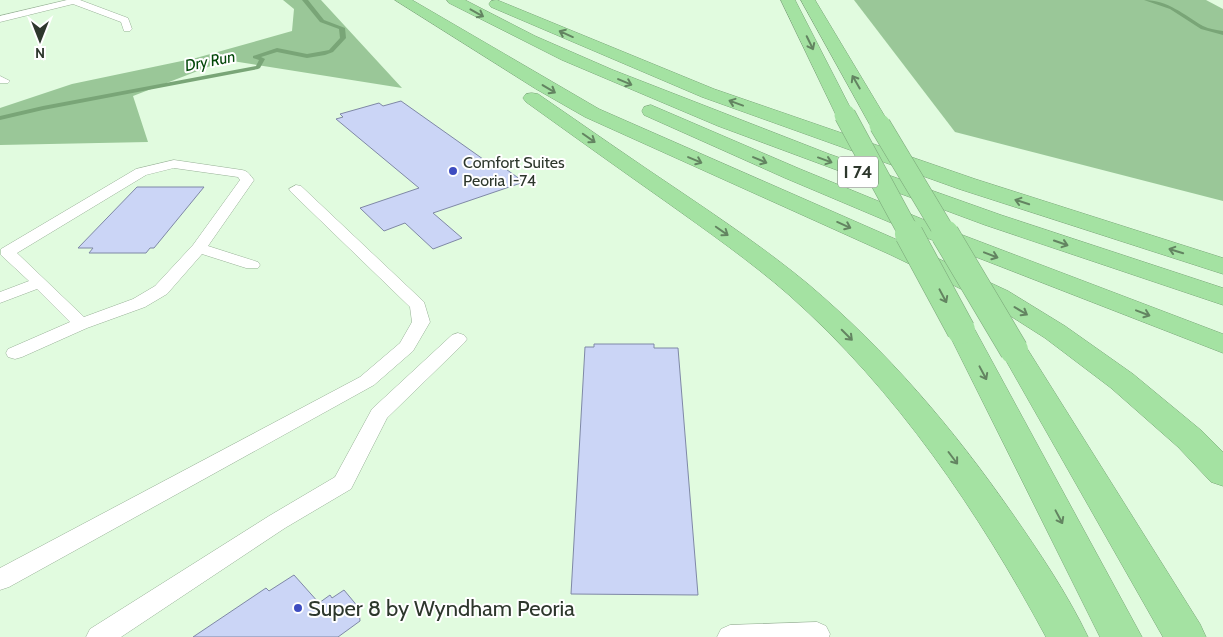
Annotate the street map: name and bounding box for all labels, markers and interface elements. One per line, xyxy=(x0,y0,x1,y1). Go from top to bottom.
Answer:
one-way arrow xyxy=(470,8,485,18)
north arrow xyxy=(15,15,65,65)
one-way arrow xyxy=(559,29,574,39)
one-way arrow xyxy=(805,36,815,51)
text: N xyxy=(35,44,45,62)
water label: Dry Run xyxy=(183,47,237,75)
one-way arrow xyxy=(850,76,860,90)
one-way arrow xyxy=(617,77,632,87)
one-way arrow xyxy=(541,85,555,95)
one-way arrow xyxy=(729,98,744,107)
one-way arrow xyxy=(582,133,596,143)
place label: Comfort Suites Peoria I-74 xyxy=(463,153,565,190)
one-way arrow xyxy=(687,155,702,165)
one-way arrow xyxy=(752,156,767,166)
one-way arrow xyxy=(817,156,832,165)
road number: I 74 xyxy=(838,156,878,188)
marker: Comfort Suites Peoria I-74 xyxy=(447,165,459,177)
one-way arrow xyxy=(1014,197,1030,206)
one-way arrow xyxy=(836,221,851,230)
one-way arrow xyxy=(715,226,729,236)
one-way arrow xyxy=(1052,239,1068,248)
one-way arrow xyxy=(1169,246,1185,256)
one-way arrow xyxy=(983,251,998,260)
one-way arrow xyxy=(938,289,948,304)
one-way arrow xyxy=(1014,306,1028,316)
one-way arrow xyxy=(1135,309,1150,319)
one-way arrow xyxy=(841,329,853,341)
one-way arrow xyxy=(979,365,989,380)
one-way arrow xyxy=(948,451,958,465)
one-way arrow xyxy=(1055,509,1064,524)
place label: Super 8 by Wyndham Peoria xyxy=(308,595,575,622)
marker: Super 8 by Wyndham Peoria xyxy=(292,602,304,614)

